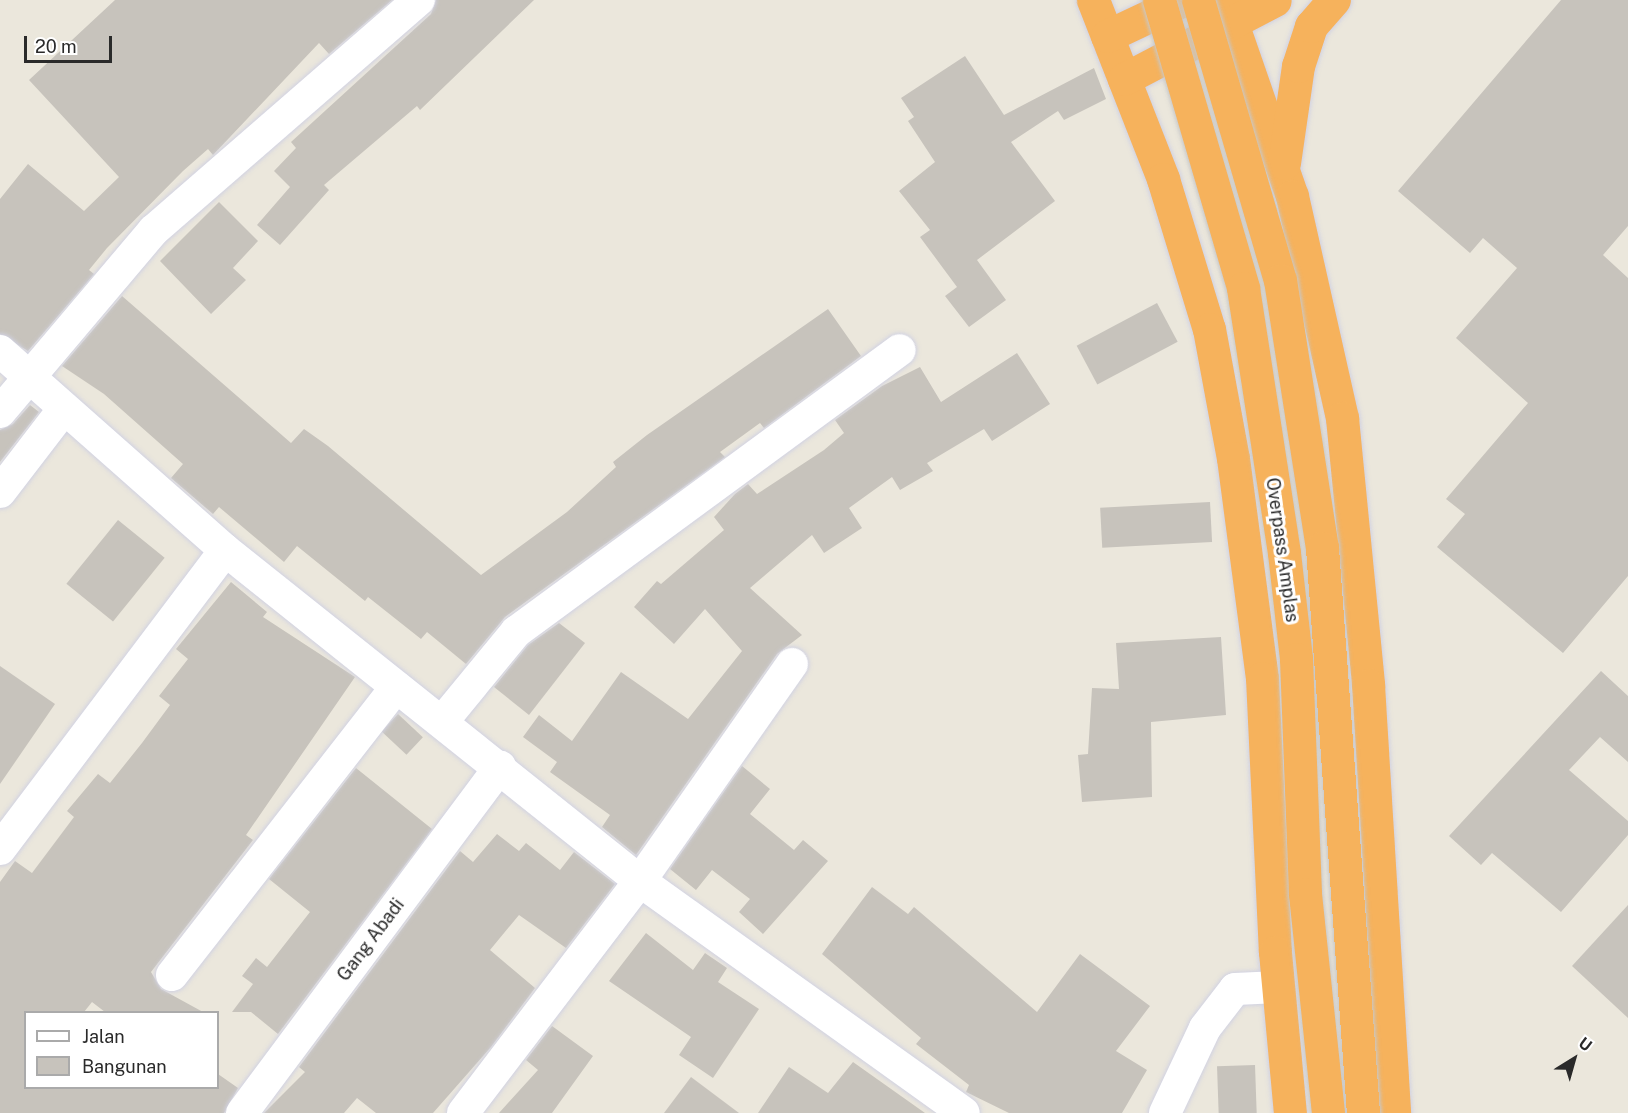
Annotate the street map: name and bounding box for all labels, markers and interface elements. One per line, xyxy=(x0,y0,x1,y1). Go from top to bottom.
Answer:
scale bar xyxy=(27,24,116,62)
text: 20 m xyxy=(35,36,77,57)
street label: Overpass Amplas xyxy=(1261,476,1303,624)
street label: Gang Abadi xyxy=(333,894,409,986)
legend xyxy=(24,1011,219,1089)
text: Jalan xyxy=(82,1026,125,1047)
north arrow xyxy=(1544,1029,1604,1089)
text: U xyxy=(1575,1033,1595,1055)
text: Bangunan xyxy=(82,1056,167,1077)

